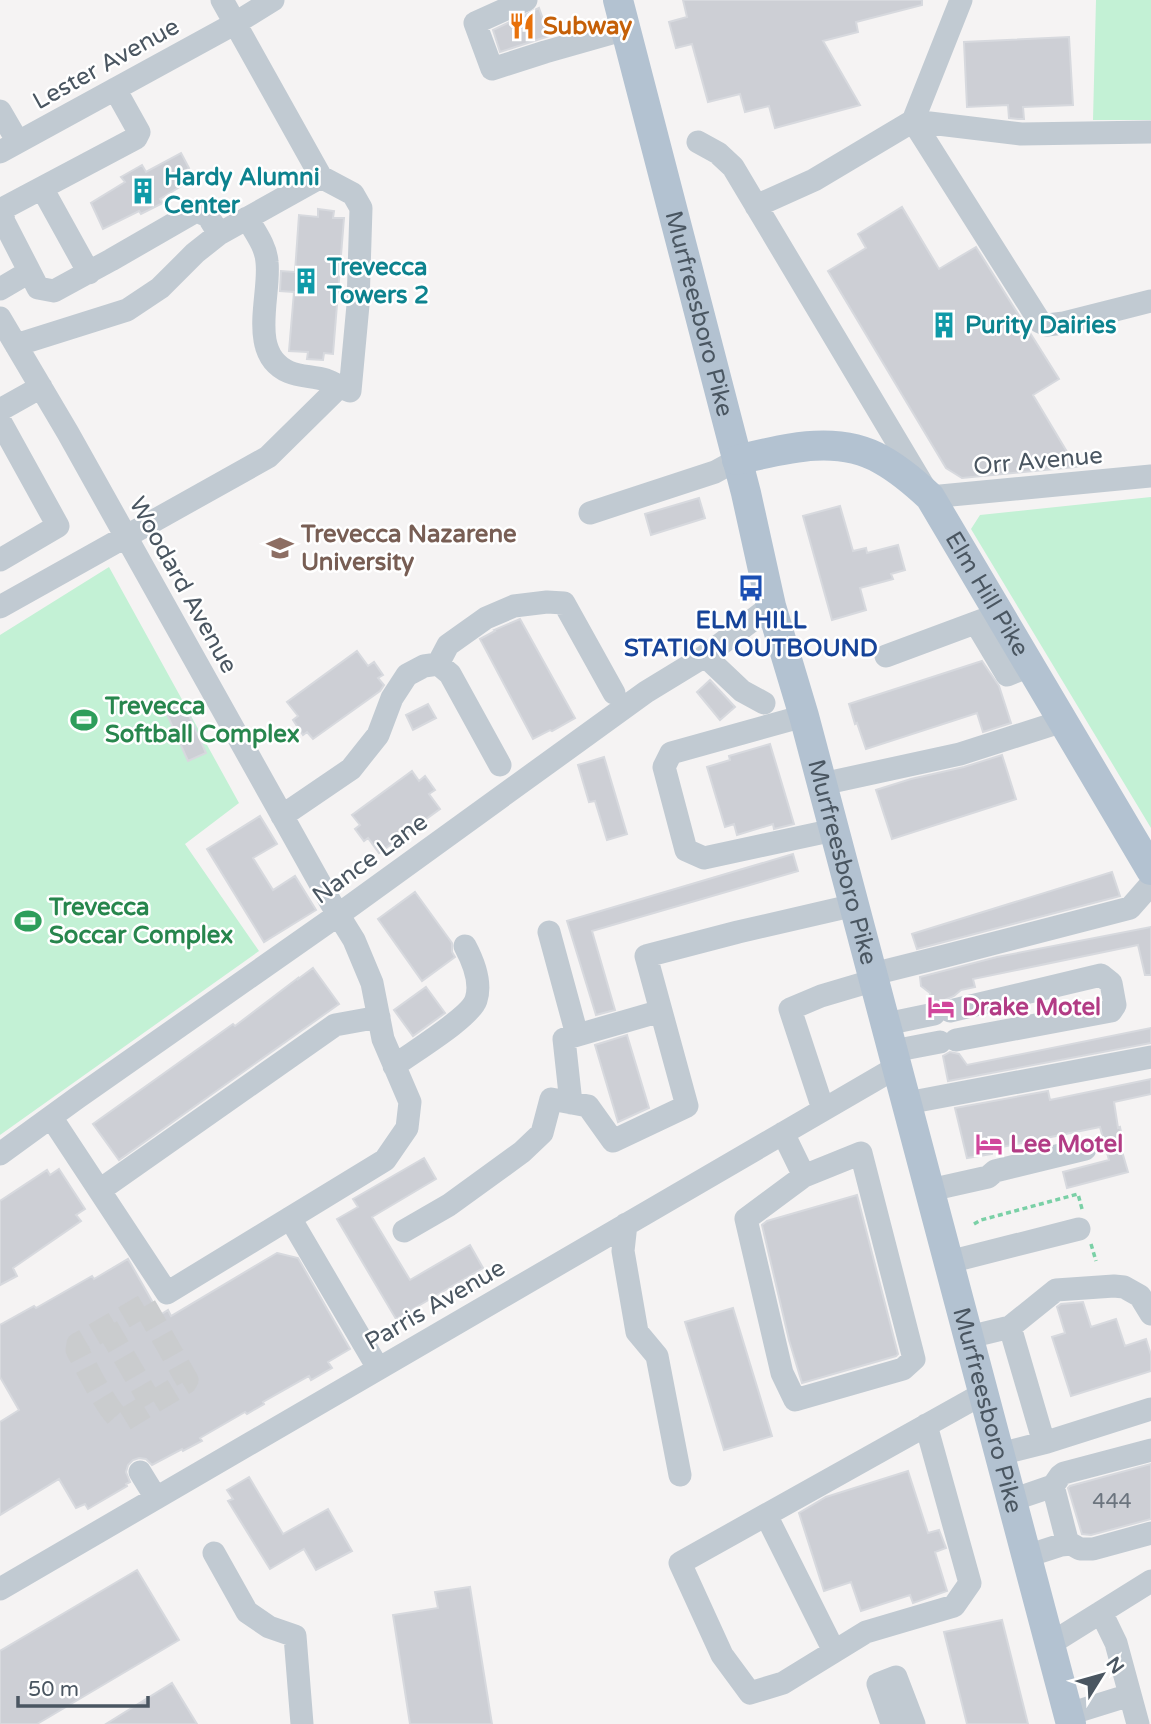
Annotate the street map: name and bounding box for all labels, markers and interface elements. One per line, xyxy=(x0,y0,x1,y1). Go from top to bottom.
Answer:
restaurant icon: Subway xyxy=(507,11,537,41)
street label: Lester Avenue xyxy=(28,12,184,116)
place label: Subway xyxy=(543,12,632,41)
place label: Hardy Alumni Center xyxy=(164,163,320,220)
building icon: Hardy Alumni Center xyxy=(128,176,158,206)
street label: Murfreesboro Pike xyxy=(659,208,740,419)
place label: Trevecca Towers 2 xyxy=(326,253,429,310)
building icon: Trevecca Towers 2 xyxy=(291,266,321,296)
building icon: Purity Dairies xyxy=(929,310,959,340)
place label: Purity Dairies xyxy=(965,311,1116,340)
street label: Orr Avenue xyxy=(972,441,1104,481)
street label: Woodard Avenue xyxy=(123,492,243,678)
place label: Trevecca Nazarene University xyxy=(300,520,517,577)
street label: Elm Hill Pike xyxy=(939,526,1035,661)
school or university icon: Trevecca Nazarene University xyxy=(265,533,295,563)
bus stop icon: ELM HILL STATION OUTBOUND xyxy=(736,573,766,603)
place label: ELM HILL STATION OUTBOUND xyxy=(624,606,878,663)
place label: Trevecca Softball Complex xyxy=(104,692,300,749)
sports icon: Trevecca Softball Complex xyxy=(69,705,99,735)
street label: Murfreesboro Pike xyxy=(802,756,884,968)
street label: Nance Lane xyxy=(307,807,433,911)
place label: Trevecca Soccar Complex xyxy=(48,893,233,950)
sports icon: Trevecca Soccar Complex xyxy=(13,906,43,936)
hotel icon: Drake Motel xyxy=(926,992,956,1022)
place label: Drake Motel xyxy=(962,993,1101,1022)
hotel icon: Lee Motel xyxy=(974,1129,1004,1159)
place label: Lee Motel xyxy=(1010,1130,1123,1159)
street label: Parris Avenue xyxy=(360,1253,510,1357)
street label: Murfreesboro Pike xyxy=(947,1304,1029,1516)
house number: 444 xyxy=(1092,1489,1132,1514)
north arrow xyxy=(1067,1640,1137,1710)
text: N xyxy=(1101,1653,1128,1678)
scale bar xyxy=(18,1664,147,1708)
text: 50 m xyxy=(28,1677,79,1702)

